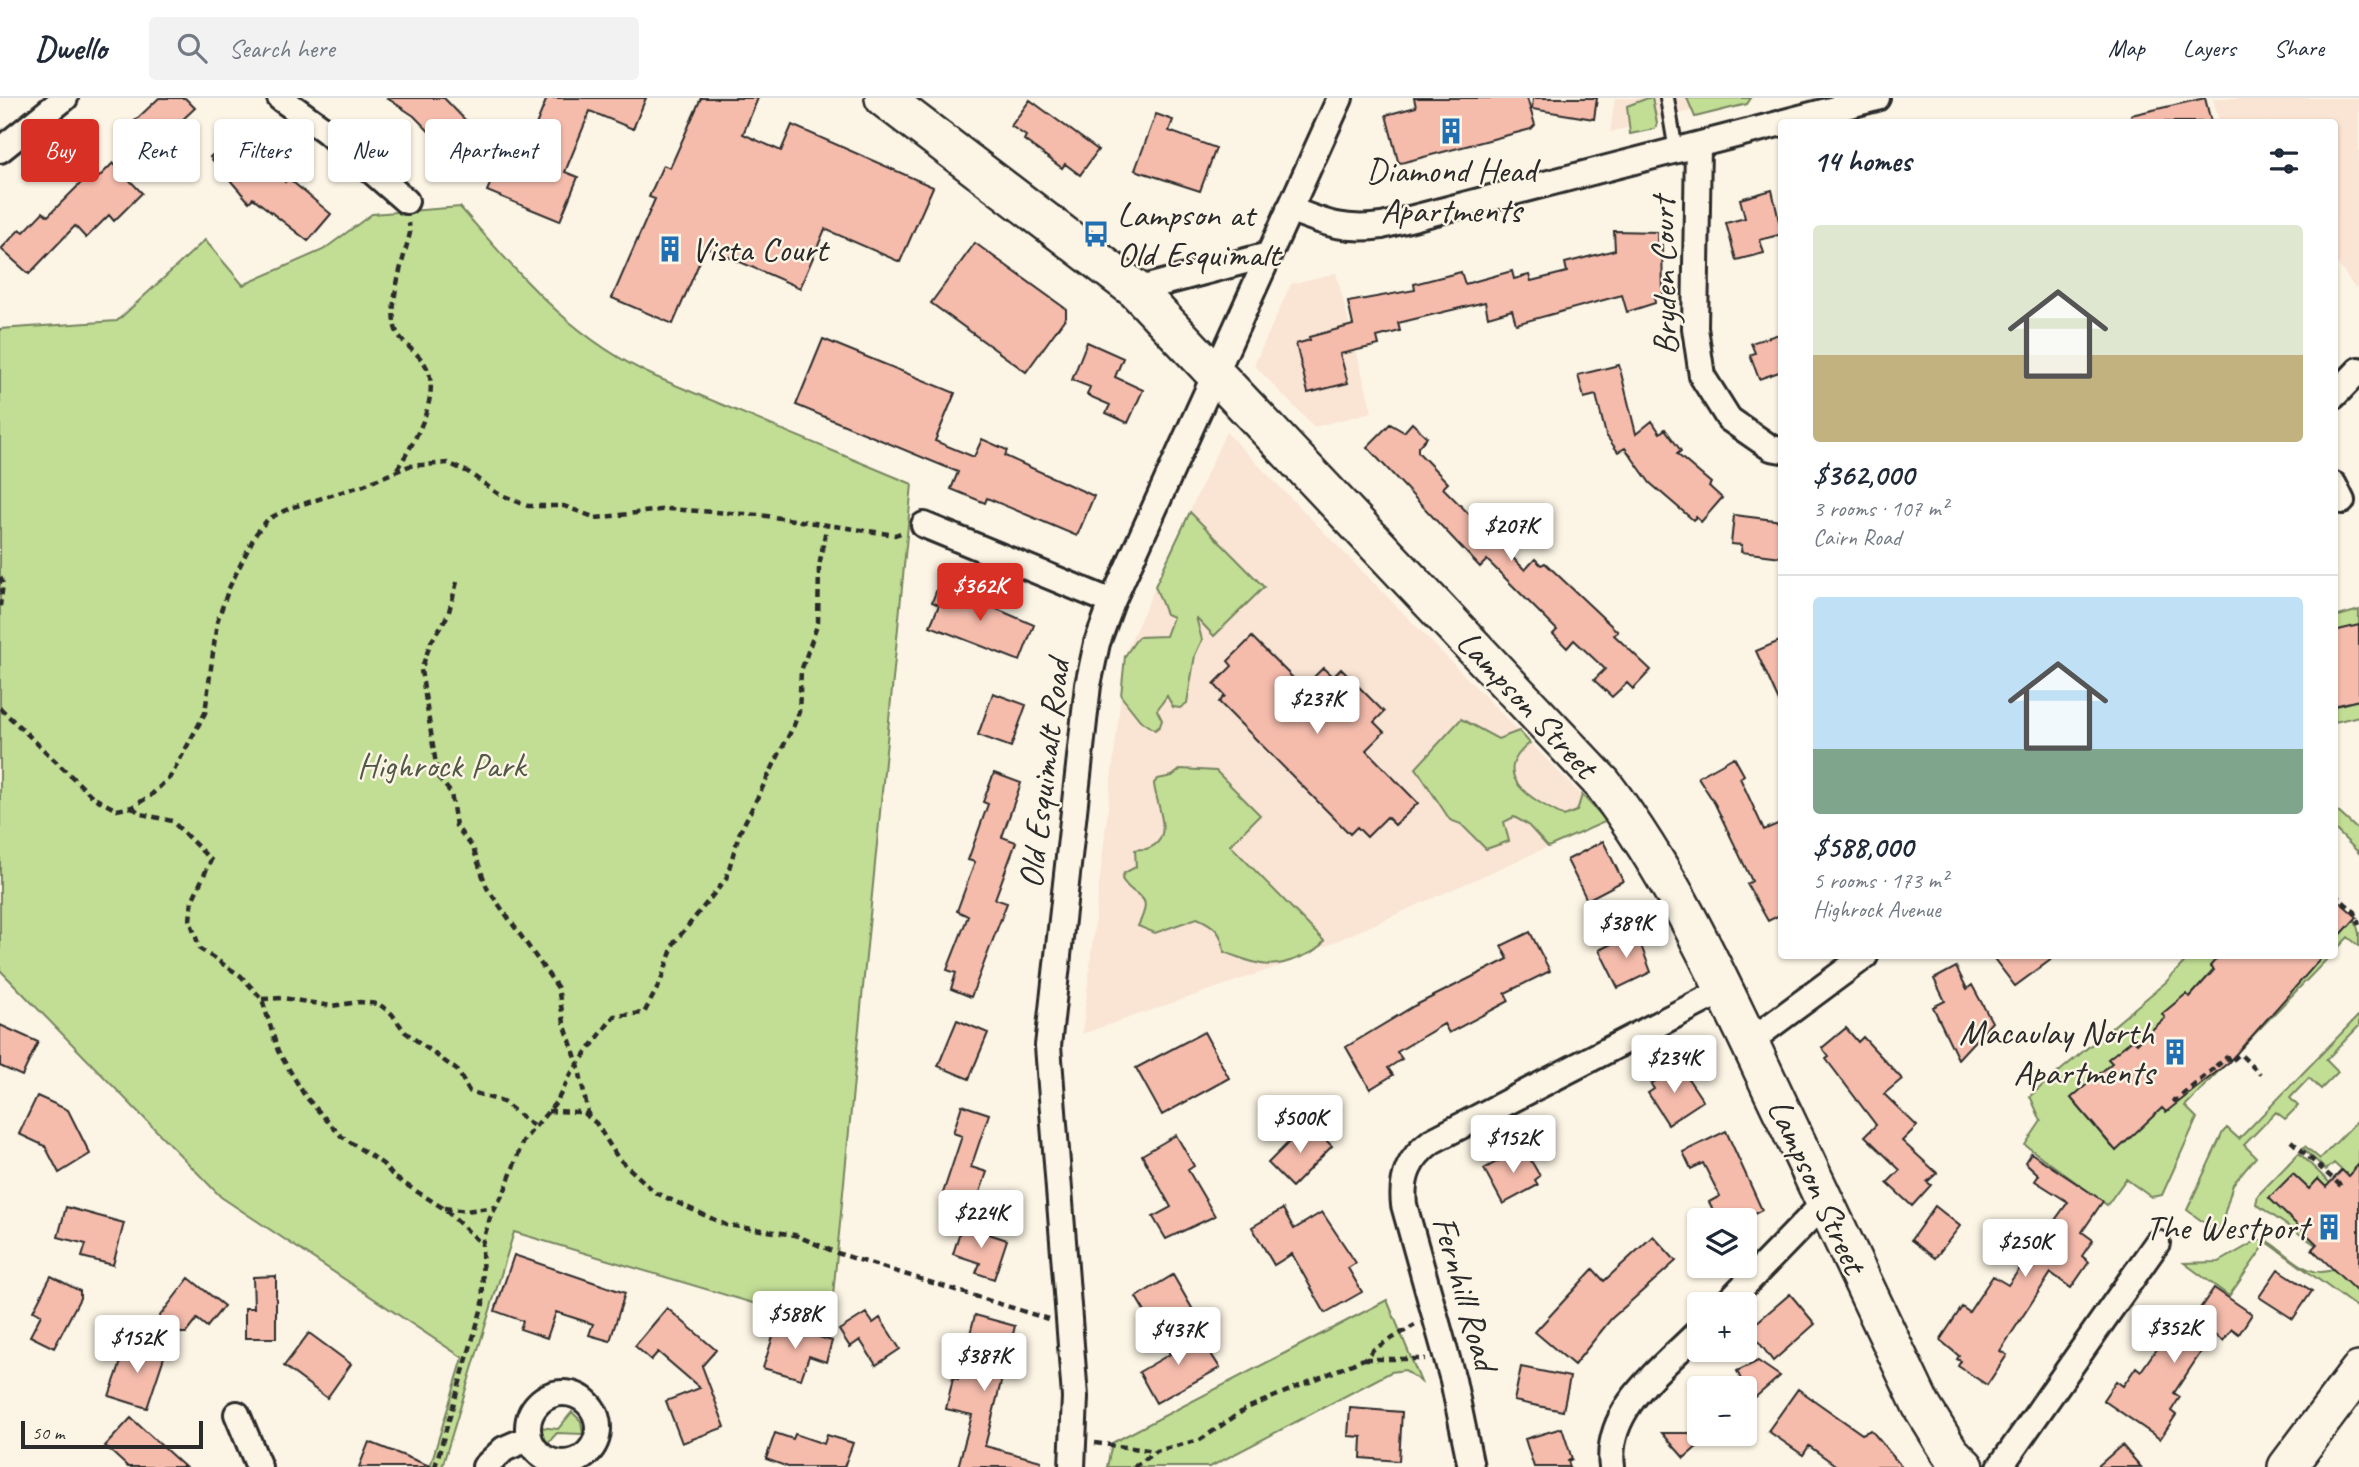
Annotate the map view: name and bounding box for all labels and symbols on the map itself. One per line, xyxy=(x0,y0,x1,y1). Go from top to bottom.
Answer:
building icon: Diamond Head Apartments xyxy=(1436,116,1466,146)
place label: Diamond Head Apartments xyxy=(1366,148,1541,233)
place label: Lampson at Old Esquimalt xyxy=(1117,192,1283,277)
street label: Bryden Court xyxy=(1640,192,1688,355)
bus stop icon: Lampson at Old Esquimalt xyxy=(1081,219,1111,249)
place label: Vista Court xyxy=(691,227,830,272)
building icon: Vista Court xyxy=(655,234,685,264)
pin: $207K xyxy=(1462,504,1560,563)
pin: $362K xyxy=(931,564,1029,623)
street label: Lampson Street xyxy=(1447,620,1610,790)
street label: Old Esquimalt Road xyxy=(1008,652,1081,891)
pin: $237K xyxy=(1268,676,1366,736)
park label: Highrock Park xyxy=(357,743,528,788)
pin: $389K xyxy=(1577,900,1675,960)
place label: Macaulay North Apartments xyxy=(1959,1010,2157,1095)
pin: $234K xyxy=(1625,1035,1723,1095)
building icon: Macaulay North Apartments xyxy=(2160,1037,2190,1067)
street label: Lampson Street xyxy=(1757,1092,1878,1283)
pin: $500K xyxy=(1251,1096,1349,1155)
pin: $152K xyxy=(1464,1116,1562,1175)
pin: $224K xyxy=(932,1190,1030,1250)
place label: The Westport xyxy=(2145,1205,2312,1250)
street label: Fernhill Road xyxy=(1422,1211,1510,1380)
building icon: The Westport xyxy=(2314,1212,2344,1242)
pin: $250K xyxy=(1976,1220,2074,1279)
pin: $588K xyxy=(746,1292,844,1351)
pin: $352K xyxy=(2125,1306,2223,1365)
pin: $437K xyxy=(1129,1308,1227,1367)
pin: $152K xyxy=(88,1316,186,1375)
pin: $387K xyxy=(935,1334,1033,1393)
scale bar xyxy=(21,1418,203,1450)

